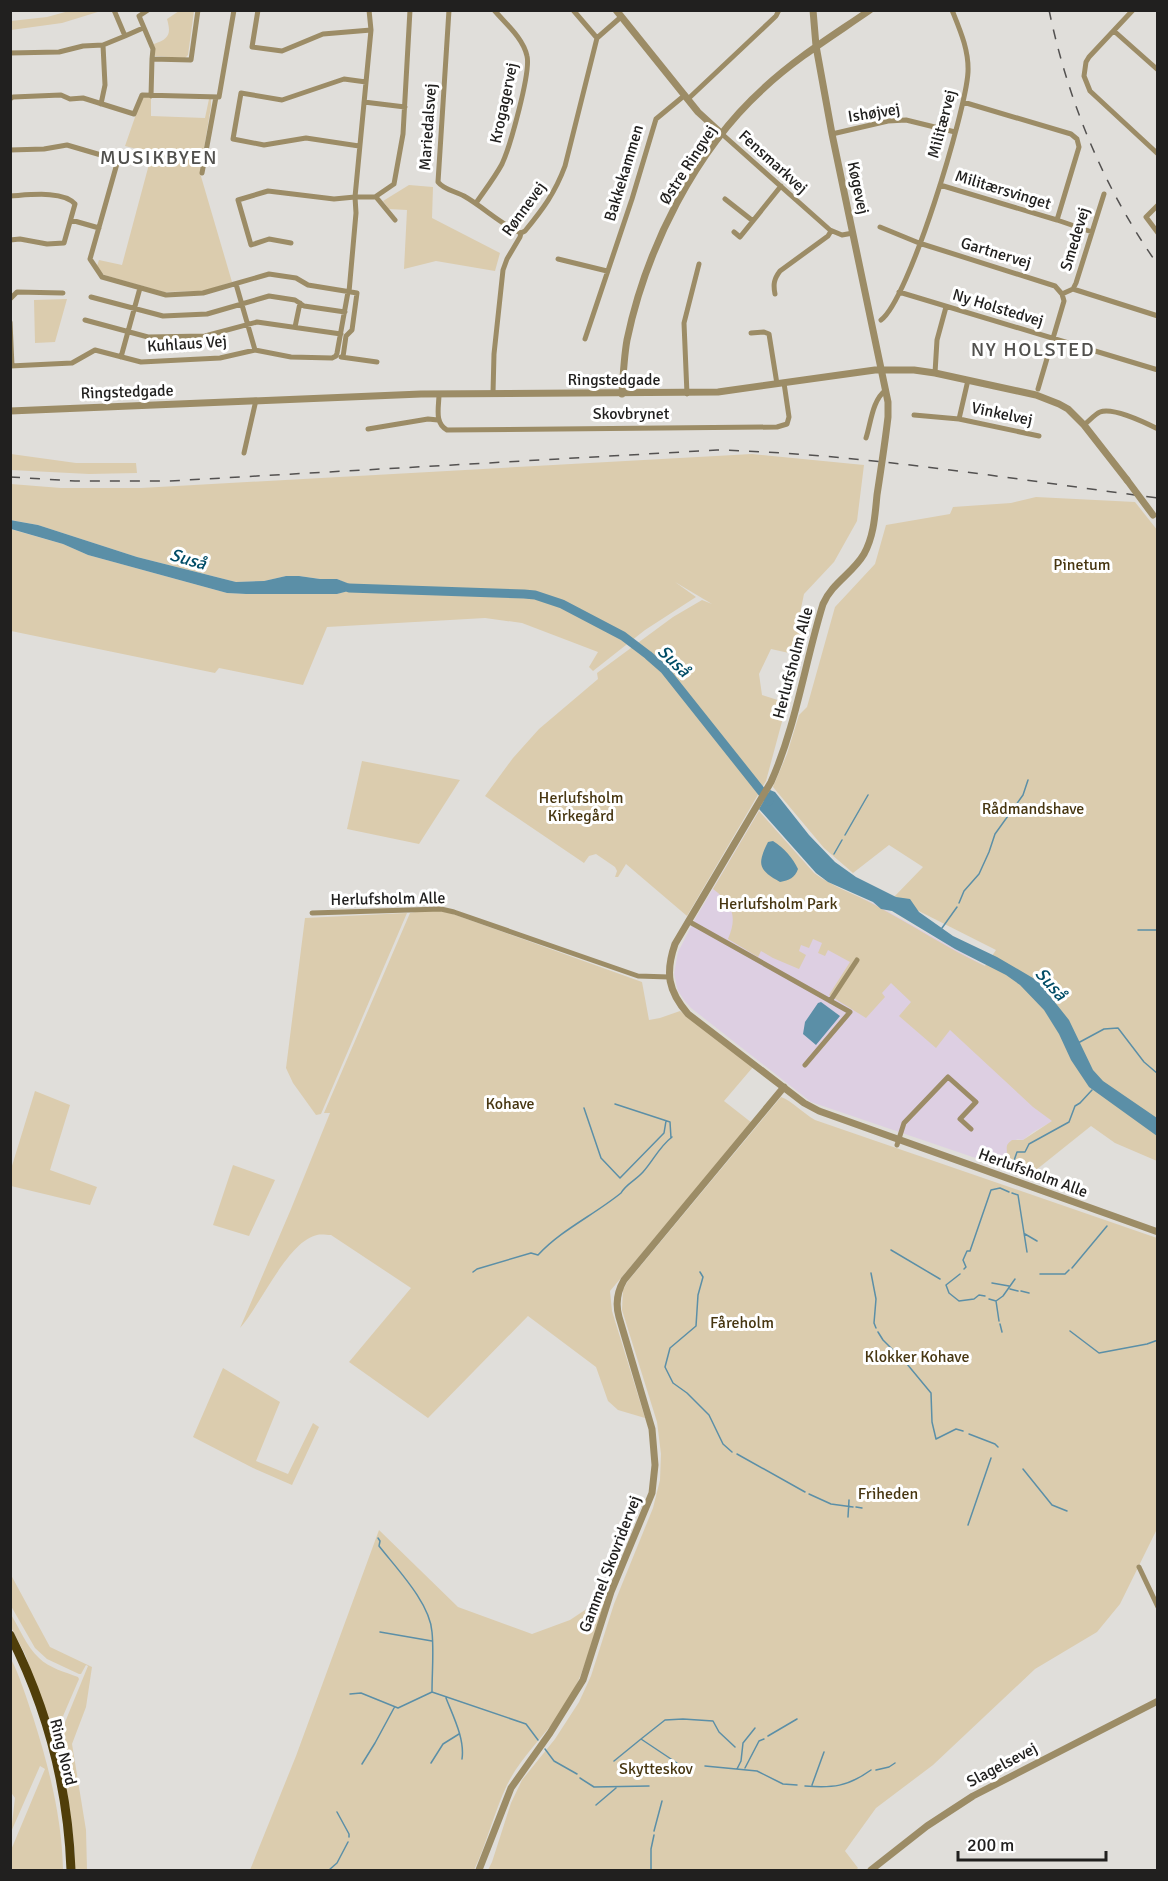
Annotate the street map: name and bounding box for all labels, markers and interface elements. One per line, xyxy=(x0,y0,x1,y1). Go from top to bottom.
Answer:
street label: Krogagervej xyxy=(486,61,522,145)
street label: Mariedalsvej xyxy=(415,83,441,171)
street label: Militærvej xyxy=(923,88,961,160)
street label: Ishøjvej xyxy=(846,99,902,127)
street label: Østre Ringvej xyxy=(655,121,721,209)
street label: Bakkekammen xyxy=(600,122,648,224)
street label: Fensmarkvej xyxy=(734,126,812,198)
district label: MUSIKBYEN xyxy=(100,145,218,170)
street label: Køgevej xyxy=(843,160,873,216)
street label: Militærsvinget xyxy=(953,166,1054,214)
street label: Rønnevej xyxy=(498,178,550,240)
street label: Smedevej xyxy=(1056,205,1094,273)
street label: Gartnervej xyxy=(958,233,1034,273)
street label: Ny Holstedvej xyxy=(950,285,1046,331)
street label: Kuhlaus Vej xyxy=(147,331,227,357)
district label: NY HOLSTED xyxy=(971,337,1095,362)
street label: Ringstedgade xyxy=(567,370,661,390)
street label: Ringstedgade xyxy=(80,380,174,404)
street label: Vinkelvej xyxy=(970,398,1034,430)
street label: Skovbrynet xyxy=(593,404,670,424)
water label: Suså xyxy=(167,543,210,575)
park label: Pinetum xyxy=(1053,555,1111,575)
street label: Herlufsholm Alle xyxy=(768,605,818,721)
water label: Suså xyxy=(653,640,696,682)
park label: Herlufsholm Kirkegård xyxy=(539,788,623,826)
park label: Rådmandshave xyxy=(982,799,1084,819)
street label: Herlufsholm Alle xyxy=(330,888,446,910)
park label: Herlufsholm Park xyxy=(718,894,838,914)
water label: Suså xyxy=(1030,963,1072,1006)
park label: Kohave xyxy=(485,1094,535,1114)
street label: Herlufsholm Alle xyxy=(976,1144,1090,1202)
park label: Fåreholm xyxy=(710,1313,774,1333)
park label: Klokker Kohave xyxy=(865,1347,969,1367)
park label: Friheden xyxy=(858,1484,918,1504)
street label: Gammel Skovridervej xyxy=(575,1493,645,1635)
street label: Ring Nord xyxy=(45,1717,81,1787)
street label: Slagelsevej xyxy=(963,1738,1041,1792)
park label: Skytteskov xyxy=(619,1759,694,1779)
scale bar xyxy=(958,1824,1106,1862)
text: 200 m xyxy=(967,1834,1014,1856)

